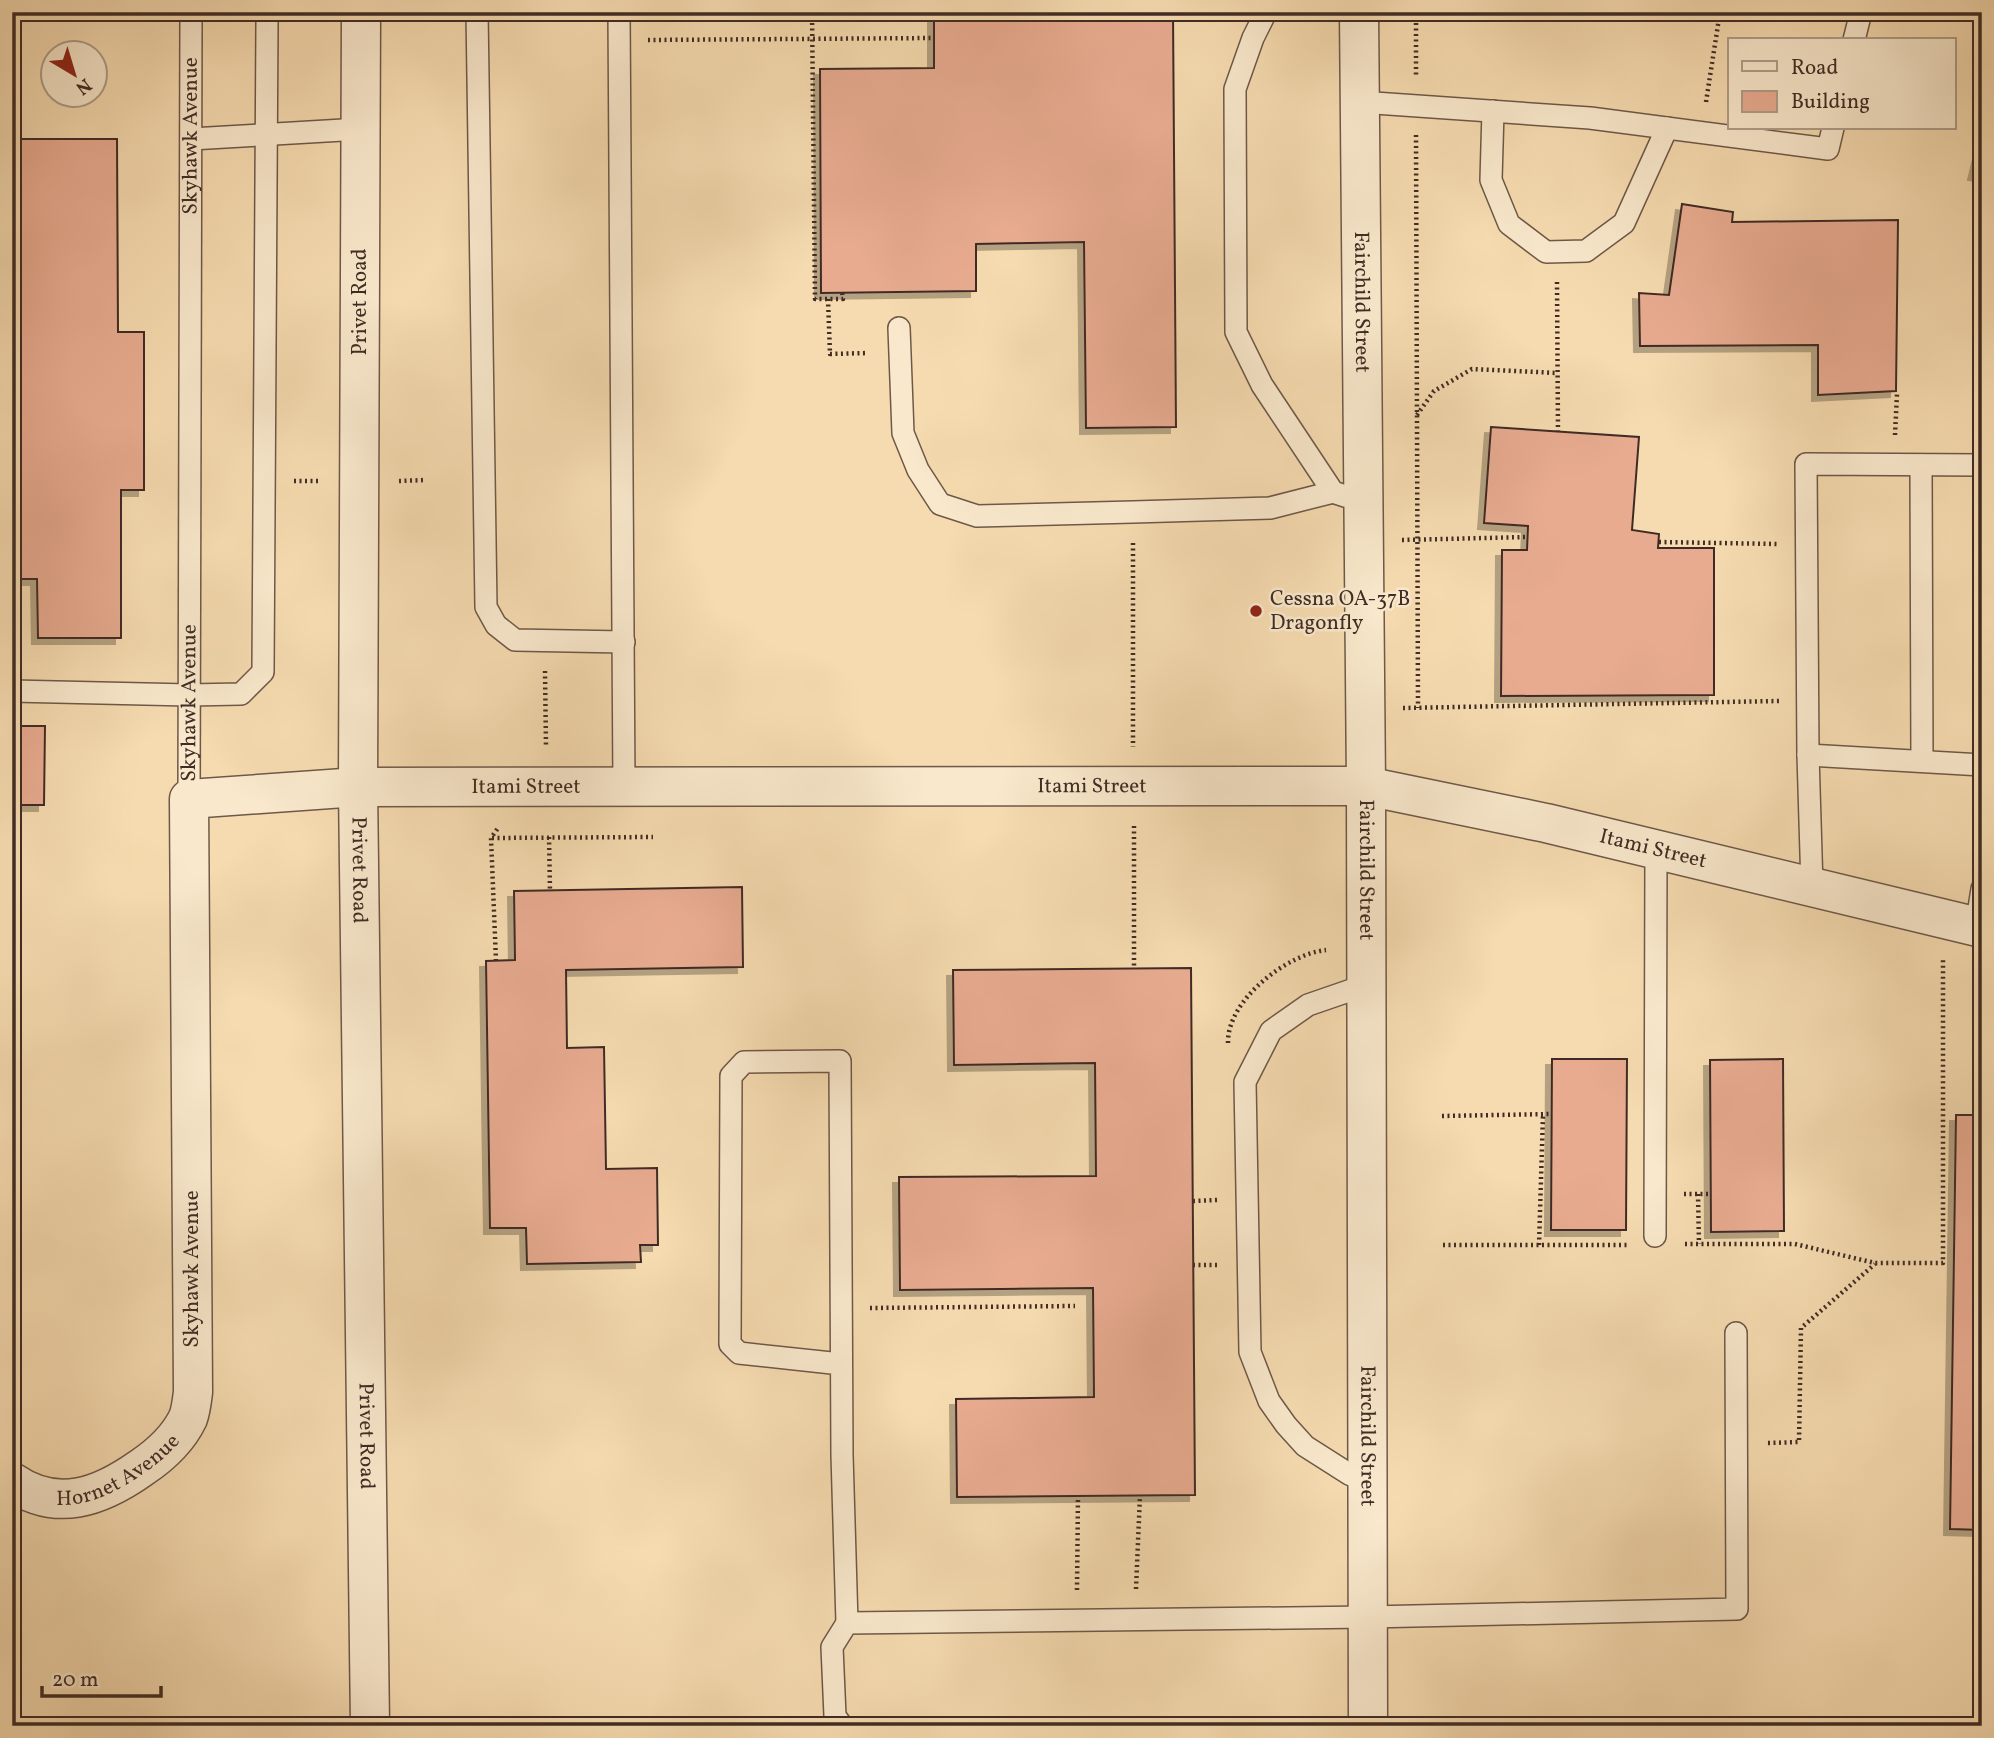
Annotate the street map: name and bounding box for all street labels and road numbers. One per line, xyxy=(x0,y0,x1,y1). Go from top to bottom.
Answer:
street label: Skyhawk Avenue xyxy=(176,57,205,215)
street label: Fairchild Street xyxy=(1346,231,1377,373)
street label: Privet Road xyxy=(346,248,375,356)
street label: Skyhawk Avenue xyxy=(175,624,204,782)
street label: Itami Street xyxy=(471,772,581,801)
street label: Itami Street xyxy=(1037,772,1147,801)
street label: Fairchild Street xyxy=(1352,799,1381,941)
street label: Privet Road xyxy=(344,816,374,924)
street label: Itami Street xyxy=(1596,822,1710,876)
street label: Skyhawk Avenue xyxy=(178,1190,207,1348)
street label: Fairchild Street xyxy=(1353,1365,1382,1507)
street label: Privet Road xyxy=(351,1382,381,1490)
street label: Hornet Avenue xyxy=(56,1428,187,1513)

